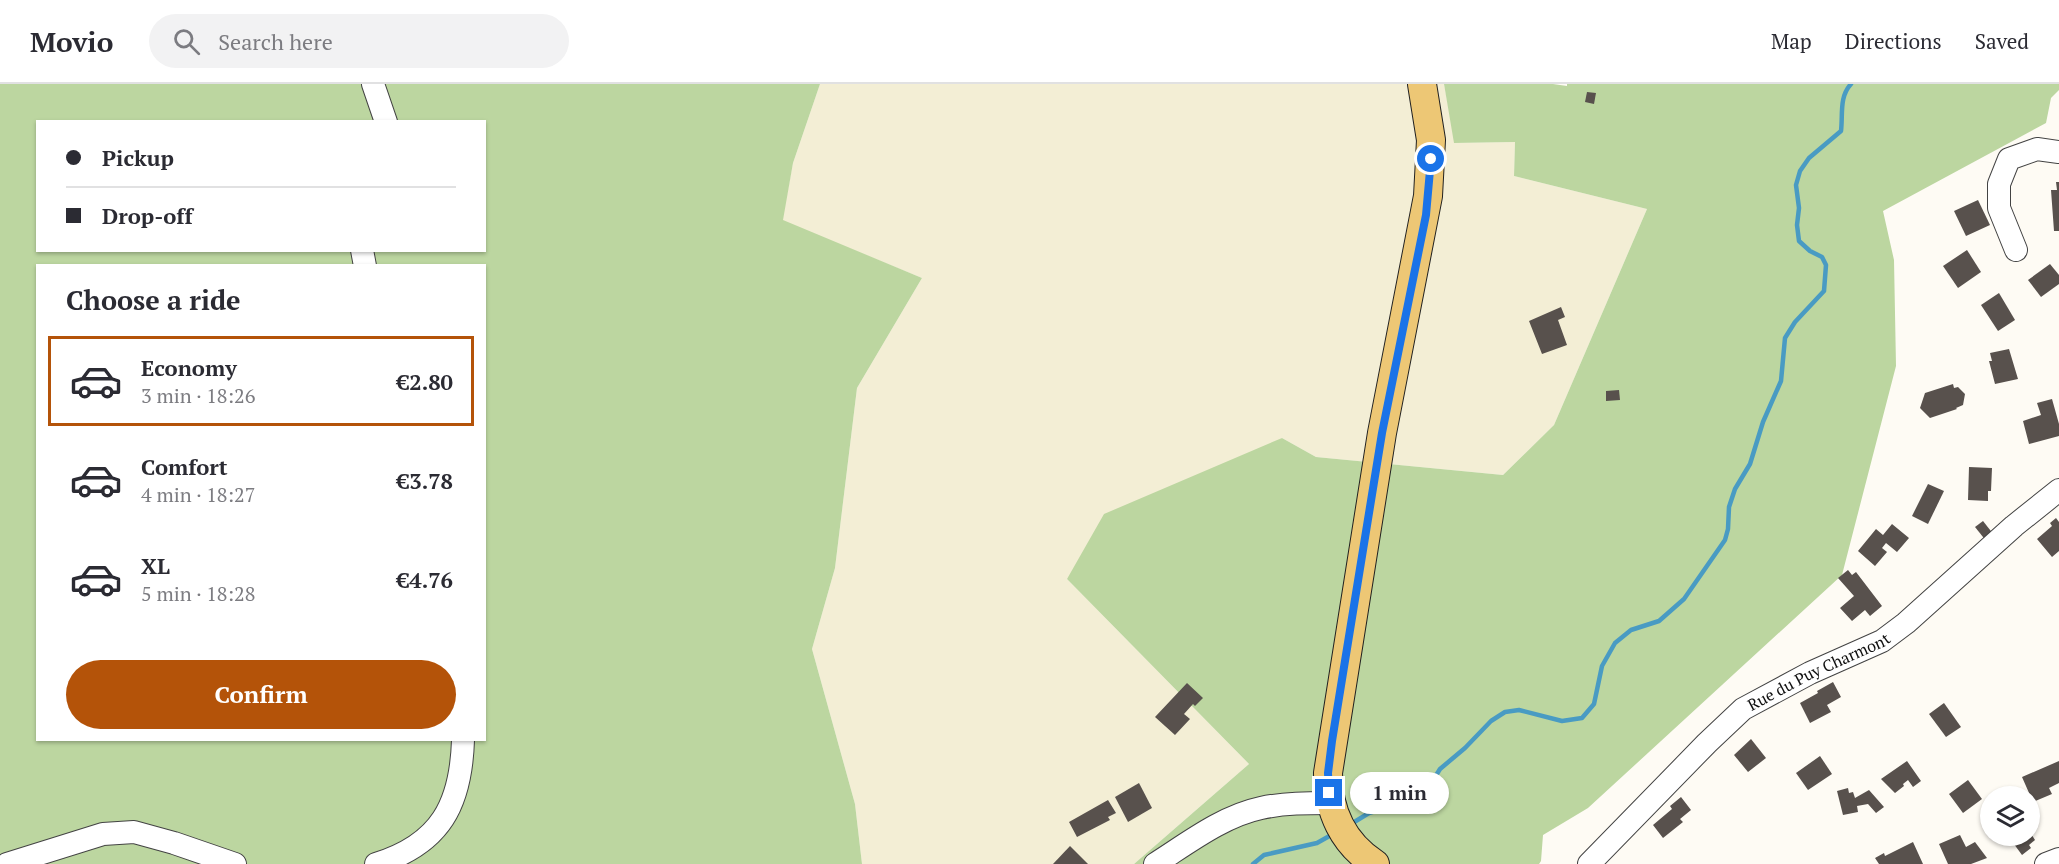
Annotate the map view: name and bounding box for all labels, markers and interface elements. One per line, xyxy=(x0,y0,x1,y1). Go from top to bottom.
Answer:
search box xyxy=(149,14,569,68)
text: Movio xyxy=(30,23,113,60)
icon: search xyxy=(170,25,203,58)
text: Search here xyxy=(218,27,333,56)
text: Map xyxy=(1771,27,1812,55)
text: Directions xyxy=(1845,27,1942,55)
text: Saved xyxy=(1975,27,2029,55)
text: Pickup xyxy=(102,143,174,172)
route start xyxy=(1417,145,1444,172)
text: Drop-off xyxy=(102,201,193,230)
text: Choose a ride xyxy=(66,282,241,318)
text: Economy xyxy=(141,353,237,382)
icon: car xyxy=(69,354,123,408)
text: €2.80 xyxy=(397,367,453,396)
text: 3 min · 18:26 xyxy=(141,382,255,409)
text: Comfort xyxy=(141,452,227,481)
icon: car xyxy=(69,453,123,507)
text: €3.78 xyxy=(397,466,453,495)
text: 4 min · 18:27 xyxy=(141,481,255,508)
text: XL xyxy=(141,551,170,580)
icon: car xyxy=(69,552,123,606)
text: €4.76 xyxy=(397,565,453,594)
text: 5 min · 18:28 xyxy=(141,580,255,607)
street label: Rue du Puy Charmont xyxy=(1743,628,1895,716)
button: Confirm xyxy=(66,660,456,729)
callout: 1 min xyxy=(1350,772,1449,814)
route end xyxy=(1315,779,1342,806)
text: 1 min xyxy=(1372,779,1427,806)
map controls xyxy=(1980,786,2040,846)
button: layers xyxy=(1980,786,2040,846)

